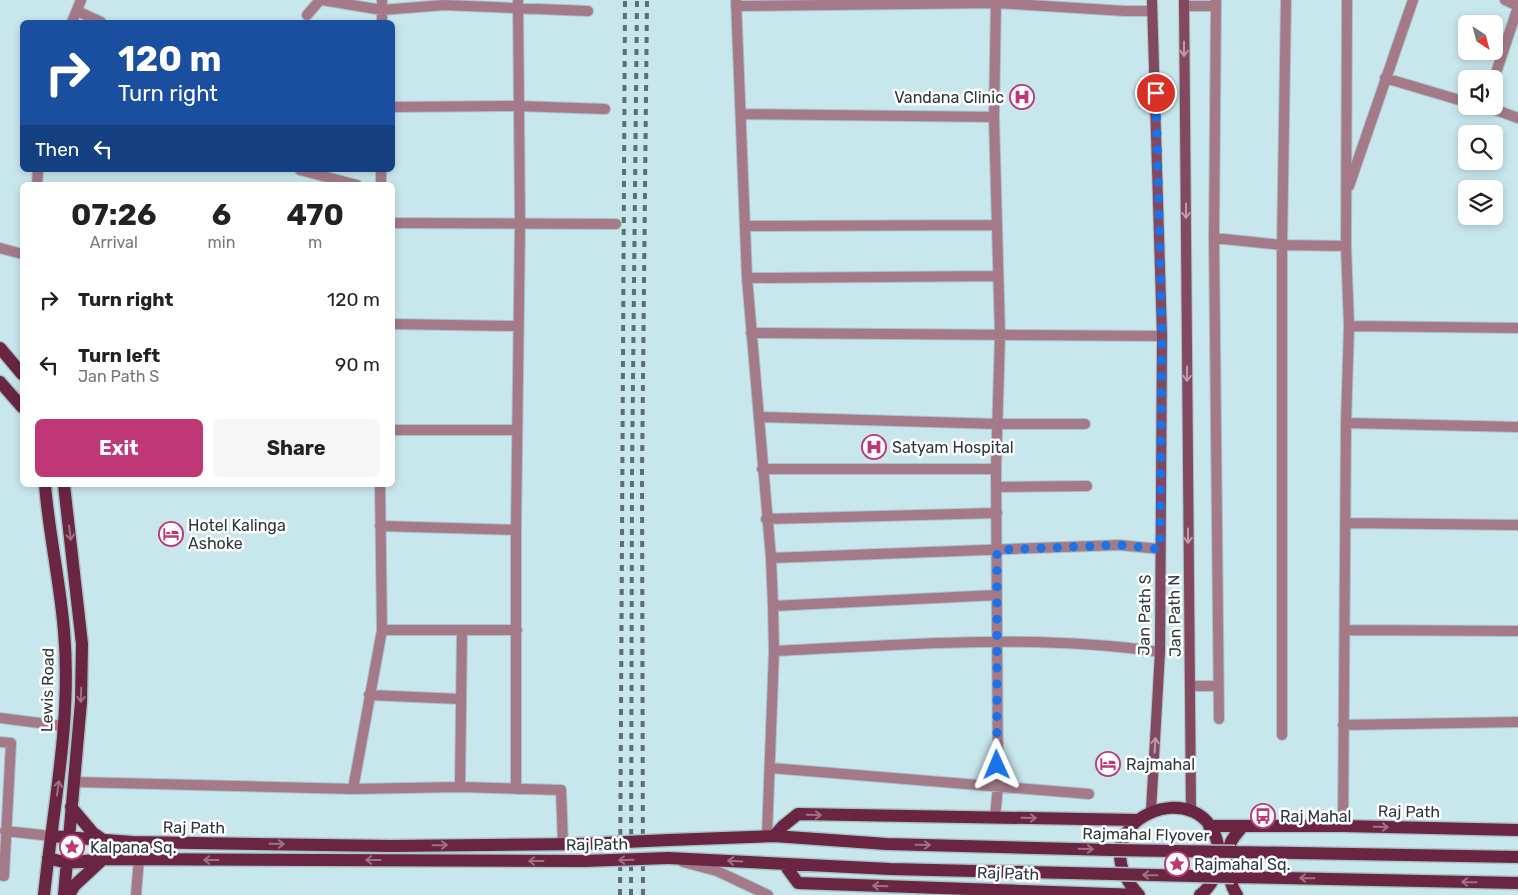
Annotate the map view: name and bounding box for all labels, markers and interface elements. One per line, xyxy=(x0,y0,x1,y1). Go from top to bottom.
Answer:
north arrow xyxy=(1458,15,1502,60)
map controls xyxy=(1458,15,1503,225)
text: 120 m xyxy=(118,38,221,80)
icon: right xyxy=(35,40,100,105)
one-way arrow xyxy=(1180,40,1189,56)
button: sound xyxy=(1458,70,1503,115)
pin xyxy=(1135,72,1177,114)
icon: arrive xyxy=(1142,79,1170,107)
text: Turn right xyxy=(118,80,218,107)
hospital icon: Vandana Clinic xyxy=(1009,84,1035,110)
place label: Vandana Clinic xyxy=(894,88,1004,107)
button: search xyxy=(1458,125,1503,170)
icon: left xyxy=(89,135,117,163)
text: Then xyxy=(35,138,79,161)
button: layers xyxy=(1458,180,1503,225)
text: 07:26 xyxy=(71,197,157,233)
text: 6 xyxy=(212,197,231,233)
text: 470 xyxy=(287,197,344,233)
one-way arrow xyxy=(1181,202,1191,219)
text: Arrival xyxy=(90,233,138,252)
text: min xyxy=(208,233,235,252)
text: m xyxy=(308,233,322,252)
icon: right xyxy=(35,286,63,314)
text: Turn right xyxy=(78,288,173,311)
text: 120 m xyxy=(327,288,380,311)
text: Turn left xyxy=(78,344,160,367)
icon: left xyxy=(35,351,63,379)
text: 90 m xyxy=(335,353,380,376)
one-way arrow xyxy=(1182,365,1192,381)
text: Jan Path S xyxy=(78,367,159,386)
button: Exit xyxy=(35,419,203,477)
button: Share xyxy=(213,419,380,477)
hospital icon: Satyam Hospital xyxy=(861,434,887,460)
place label: Satyam Hospital xyxy=(892,438,1014,457)
place label: Hotel Kalinga Ashoke xyxy=(188,516,286,553)
hotel icon: Hotel Kalinga Ashoke xyxy=(158,521,184,547)
one-way arrow xyxy=(65,525,75,541)
one-way arrow xyxy=(1183,528,1193,544)
street label: Jan Path S xyxy=(1134,574,1155,656)
street label: Jan Path N xyxy=(1164,575,1185,657)
street label: Lewis Road xyxy=(37,648,58,732)
one-way arrow xyxy=(76,686,86,703)
one-way arrow xyxy=(1150,737,1159,753)
position arrow xyxy=(970,738,1022,790)
hotel icon: Rajmahal xyxy=(1095,751,1121,777)
place label: Rajmahal xyxy=(1126,755,1195,774)
one-way arrow xyxy=(53,780,63,796)
street label: Raj Path xyxy=(1378,801,1440,822)
bus stop icon: Raj Mahal xyxy=(1250,803,1276,829)
place label: Raj Mahal xyxy=(1280,807,1351,826)
one-way arrow xyxy=(806,810,822,820)
one-way arrow xyxy=(1020,813,1037,823)
street label: Raj Path xyxy=(163,817,225,838)
one-way arrow xyxy=(1372,822,1388,831)
street label: Rajmahal Flyover xyxy=(1082,824,1210,845)
place icon: Kalpana Sq. xyxy=(59,834,85,860)
street label: Raj Path xyxy=(566,834,628,855)
place label: Kalpana Sq. xyxy=(90,838,177,857)
one-way arrow xyxy=(269,839,285,849)
one-way arrow xyxy=(432,840,448,850)
one-way arrow xyxy=(914,840,931,850)
one-way arrow xyxy=(1077,844,1093,854)
place icon: Rajmahal Sq. xyxy=(1164,851,1190,877)
one-way arrow xyxy=(203,855,219,865)
one-way arrow xyxy=(365,855,382,865)
one-way arrow xyxy=(618,855,634,864)
place label: Rajmahal Sq. xyxy=(1194,855,1291,874)
one-way arrow xyxy=(528,856,544,866)
one-way arrow xyxy=(727,857,743,866)
street label: Raj Path xyxy=(977,863,1039,884)
one-way arrow xyxy=(1143,870,1159,879)
one-way arrow xyxy=(1299,873,1316,883)
one-way arrow xyxy=(1462,877,1478,887)
one-way arrow xyxy=(872,881,888,890)

